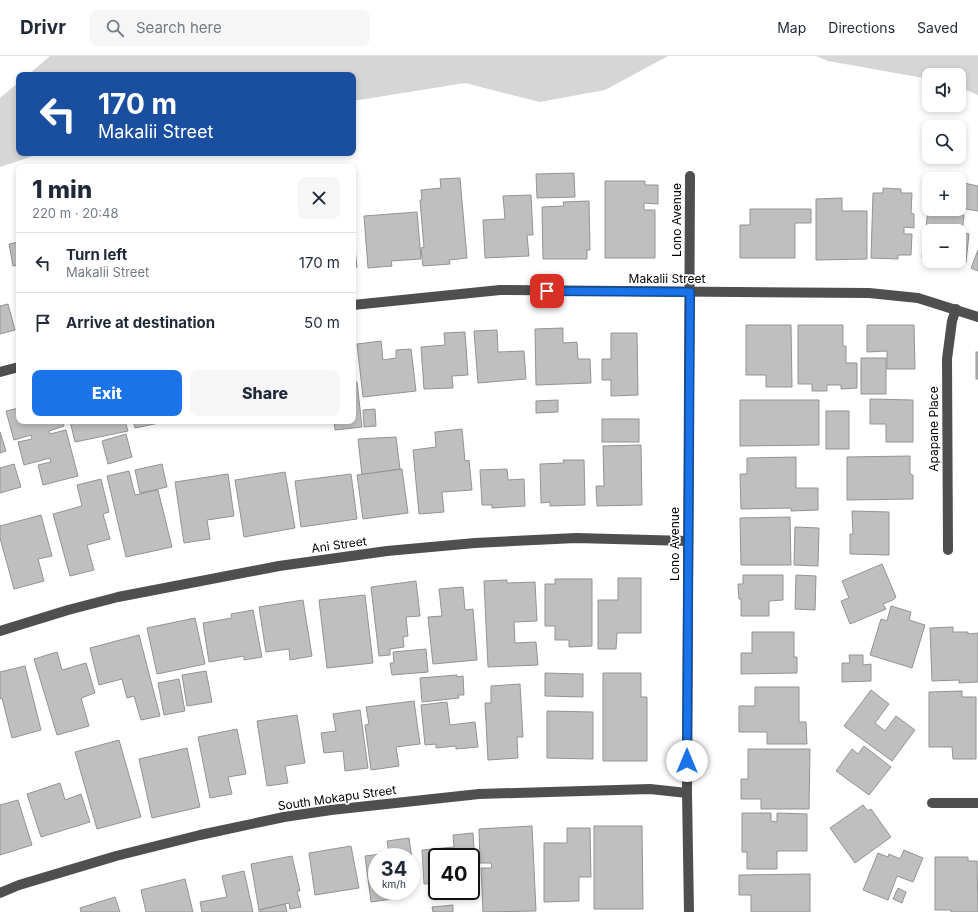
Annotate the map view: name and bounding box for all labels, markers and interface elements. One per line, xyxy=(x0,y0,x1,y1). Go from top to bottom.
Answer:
search box xyxy=(90,10,370,46)
text: Drivr xyxy=(20,16,66,39)
icon: search xyxy=(104,17,126,39)
text: Search here xyxy=(136,18,222,37)
text: Map xyxy=(777,19,806,36)
text: Directions xyxy=(828,19,895,36)
text: Saved xyxy=(917,19,958,36)
map controls xyxy=(922,68,966,268)
button: sound xyxy=(922,68,966,112)
text: 170 m xyxy=(98,87,177,121)
icon: left xyxy=(32,88,84,140)
button: search xyxy=(922,120,966,164)
text: Makalii Street xyxy=(98,121,213,142)
button: + xyxy=(922,172,966,216)
text: 1 min xyxy=(32,175,92,204)
button: close xyxy=(298,177,340,219)
street label: Lono Avenue xyxy=(669,183,684,257)
text: 220 m · 20:48 xyxy=(32,205,118,221)
button: − xyxy=(922,224,966,268)
text: Turn left xyxy=(66,245,127,264)
icon: left xyxy=(32,252,54,274)
text: 170 m xyxy=(299,253,340,272)
text: Makalii Street xyxy=(66,264,149,280)
street label: Makalii Street xyxy=(629,271,706,286)
pin xyxy=(530,274,564,308)
icon: arrive xyxy=(536,280,558,302)
icon: arrive xyxy=(32,312,54,334)
text: Arrive at destination xyxy=(66,313,215,332)
text: 50 m xyxy=(304,313,340,332)
button: Exit xyxy=(32,370,182,416)
button: Share xyxy=(190,370,340,416)
street label: Apapane Place xyxy=(926,386,941,472)
street label: Lono Avenue xyxy=(667,507,682,581)
street label: Ani Street xyxy=(310,533,368,556)
position arrow xyxy=(666,740,708,782)
street label: South Mokapu Street xyxy=(277,782,397,813)
speed limit sign: 40 xyxy=(428,848,480,900)
text: 34 xyxy=(381,857,407,881)
text: km/h xyxy=(382,878,406,890)

